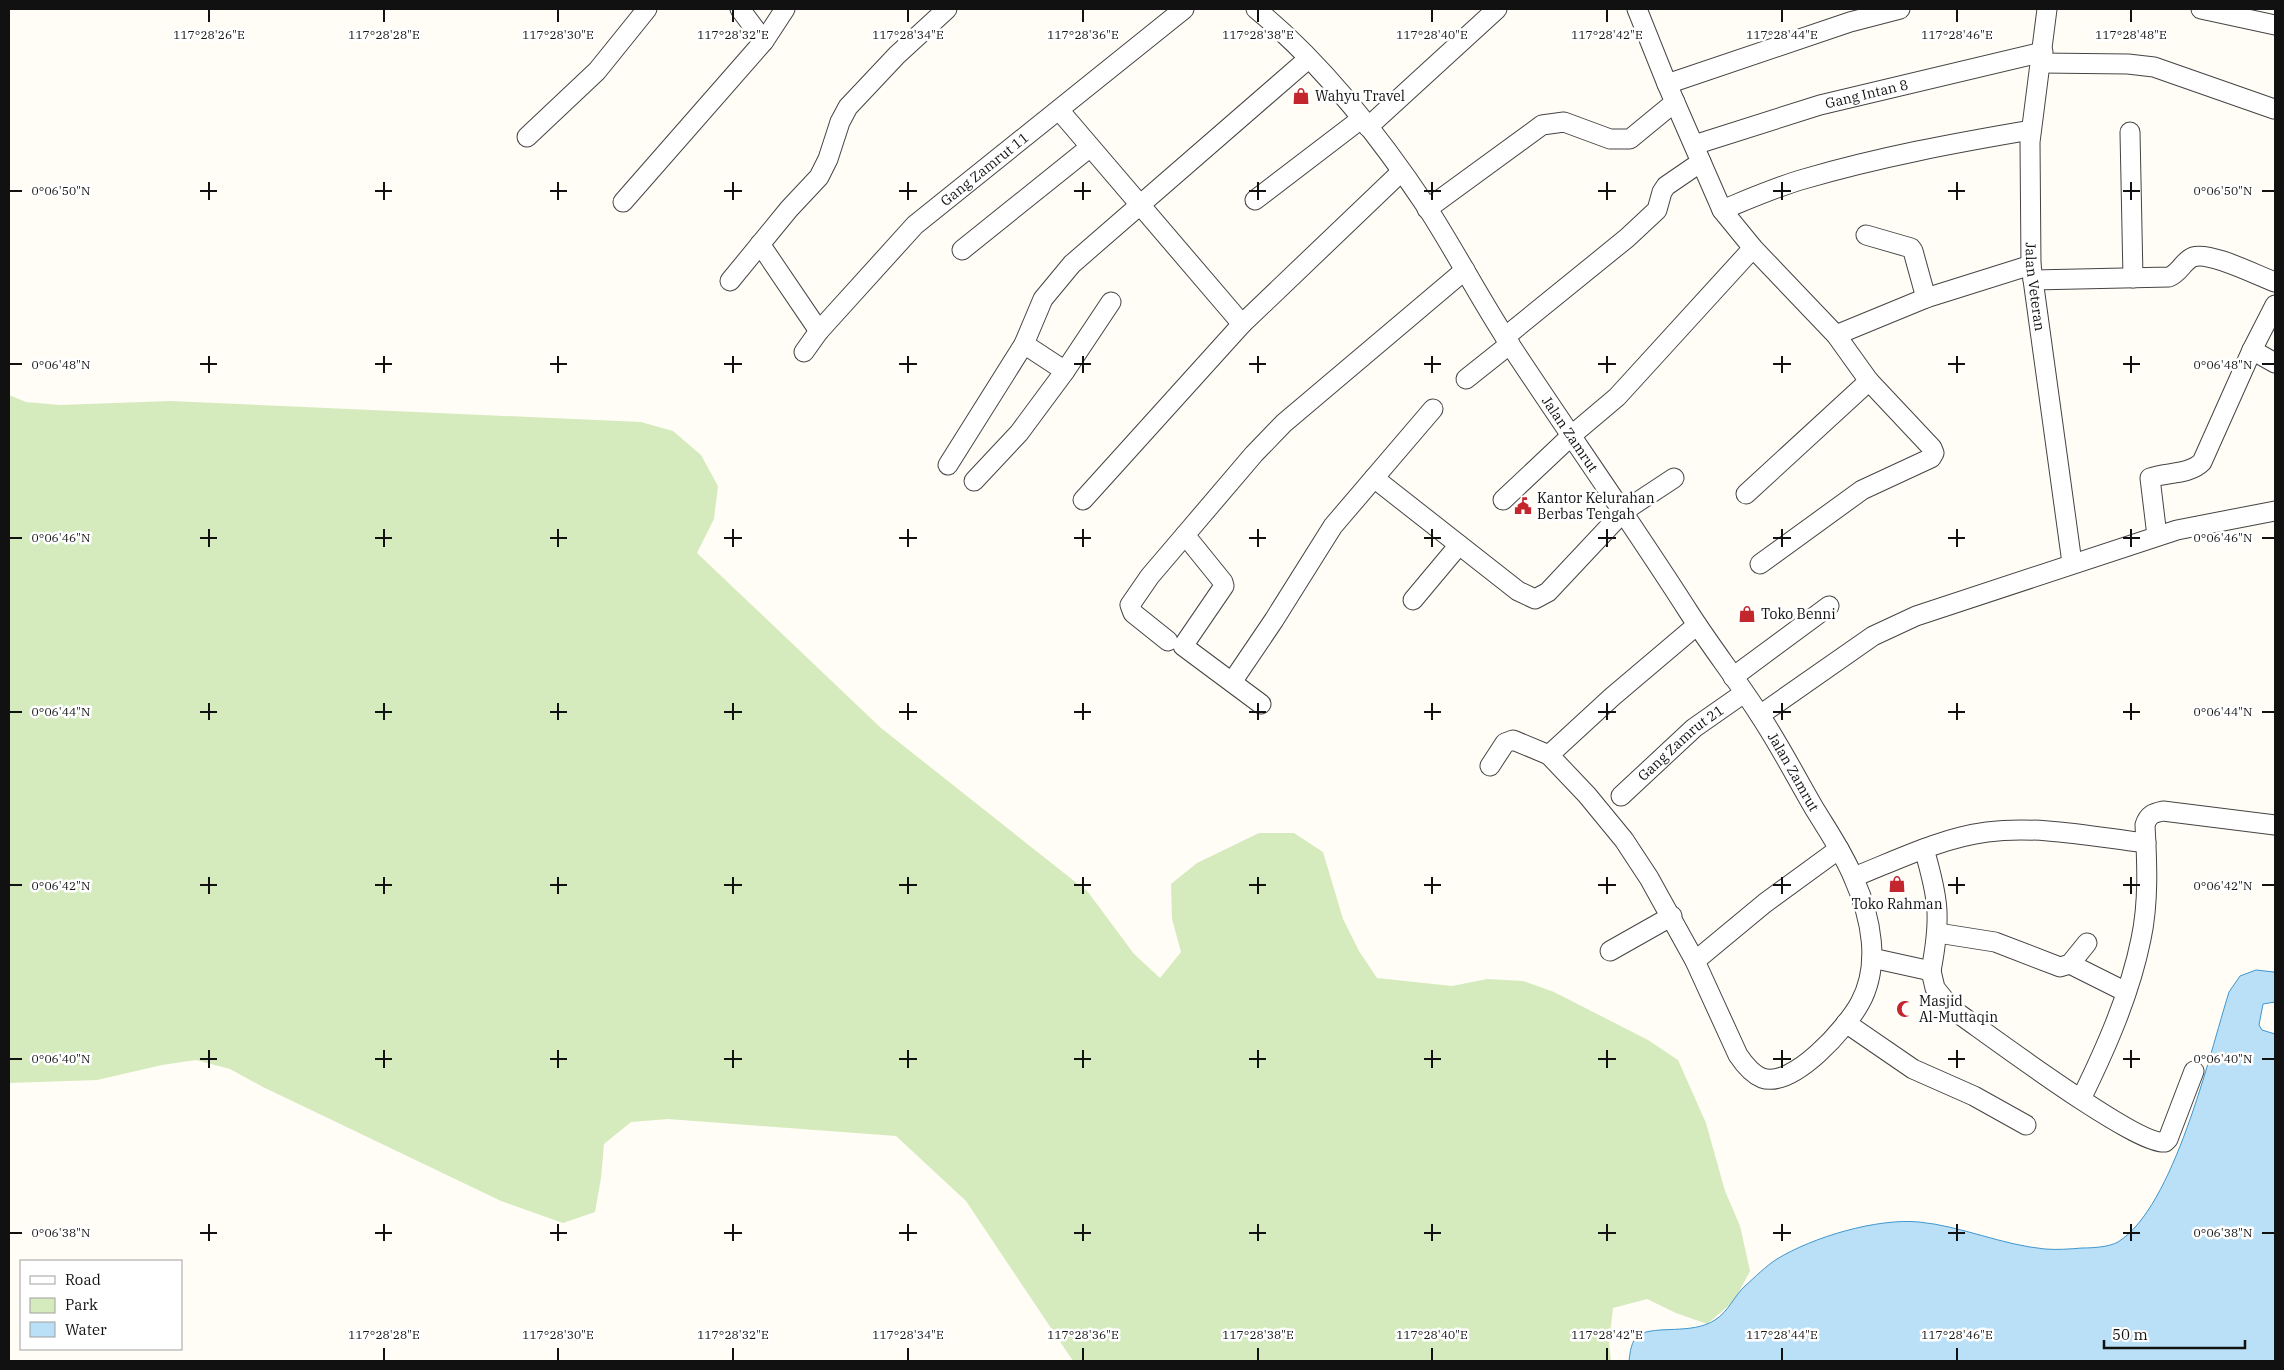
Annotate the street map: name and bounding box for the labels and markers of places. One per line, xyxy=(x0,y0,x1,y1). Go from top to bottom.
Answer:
shop icon: Wahyu Travel xyxy=(1291,86,1311,106)
place label: Wahyu Travel xyxy=(1315,87,1405,105)
place label: Kantor Kelurahan Berbas Tengah xyxy=(1537,489,1655,523)
public building icon: Kantor Kelurahan Berbas Tengah xyxy=(1513,496,1533,516)
shop icon: Toko Benni xyxy=(1737,604,1757,624)
place label: Toko Benni xyxy=(1761,605,1836,623)
shop icon: Toko Rahman xyxy=(1887,874,1907,894)
place label: Toko Rahman xyxy=(1851,895,1943,913)
place label: Masjid Al-Muttaqin xyxy=(1919,992,1998,1026)
mosque icon: Masjid Al-Muttaqin xyxy=(1895,999,1915,1019)

